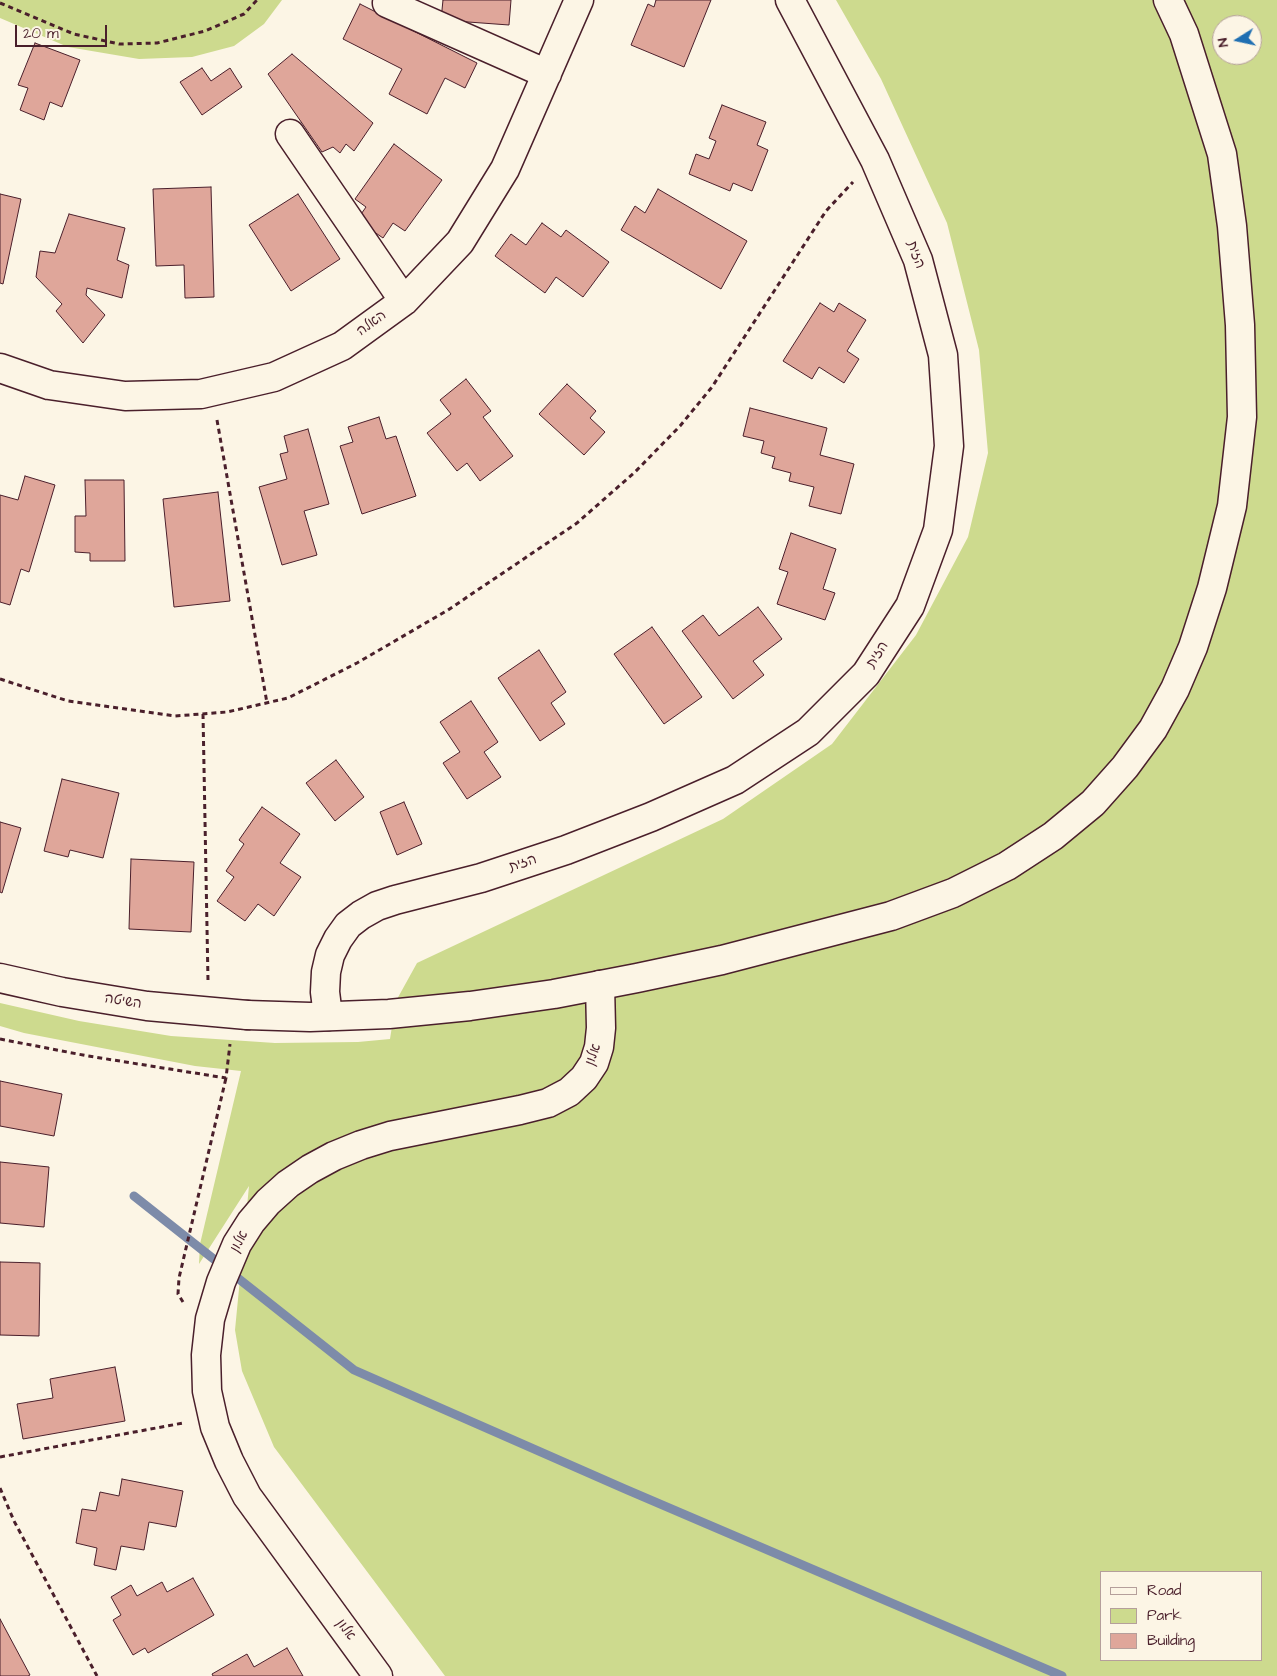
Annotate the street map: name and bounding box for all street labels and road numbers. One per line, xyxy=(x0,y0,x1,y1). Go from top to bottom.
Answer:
street label: הזית xyxy=(902,239,928,271)
street label: האלה xyxy=(354,308,390,340)
street label: הזית xyxy=(863,639,893,671)
street label: הזית xyxy=(507,852,539,876)
street label: השיטה xyxy=(103,991,143,1013)
street label: אלון xyxy=(582,1042,606,1068)
street label: אלון xyxy=(227,1228,253,1256)
street label: אלון xyxy=(332,1616,358,1644)

